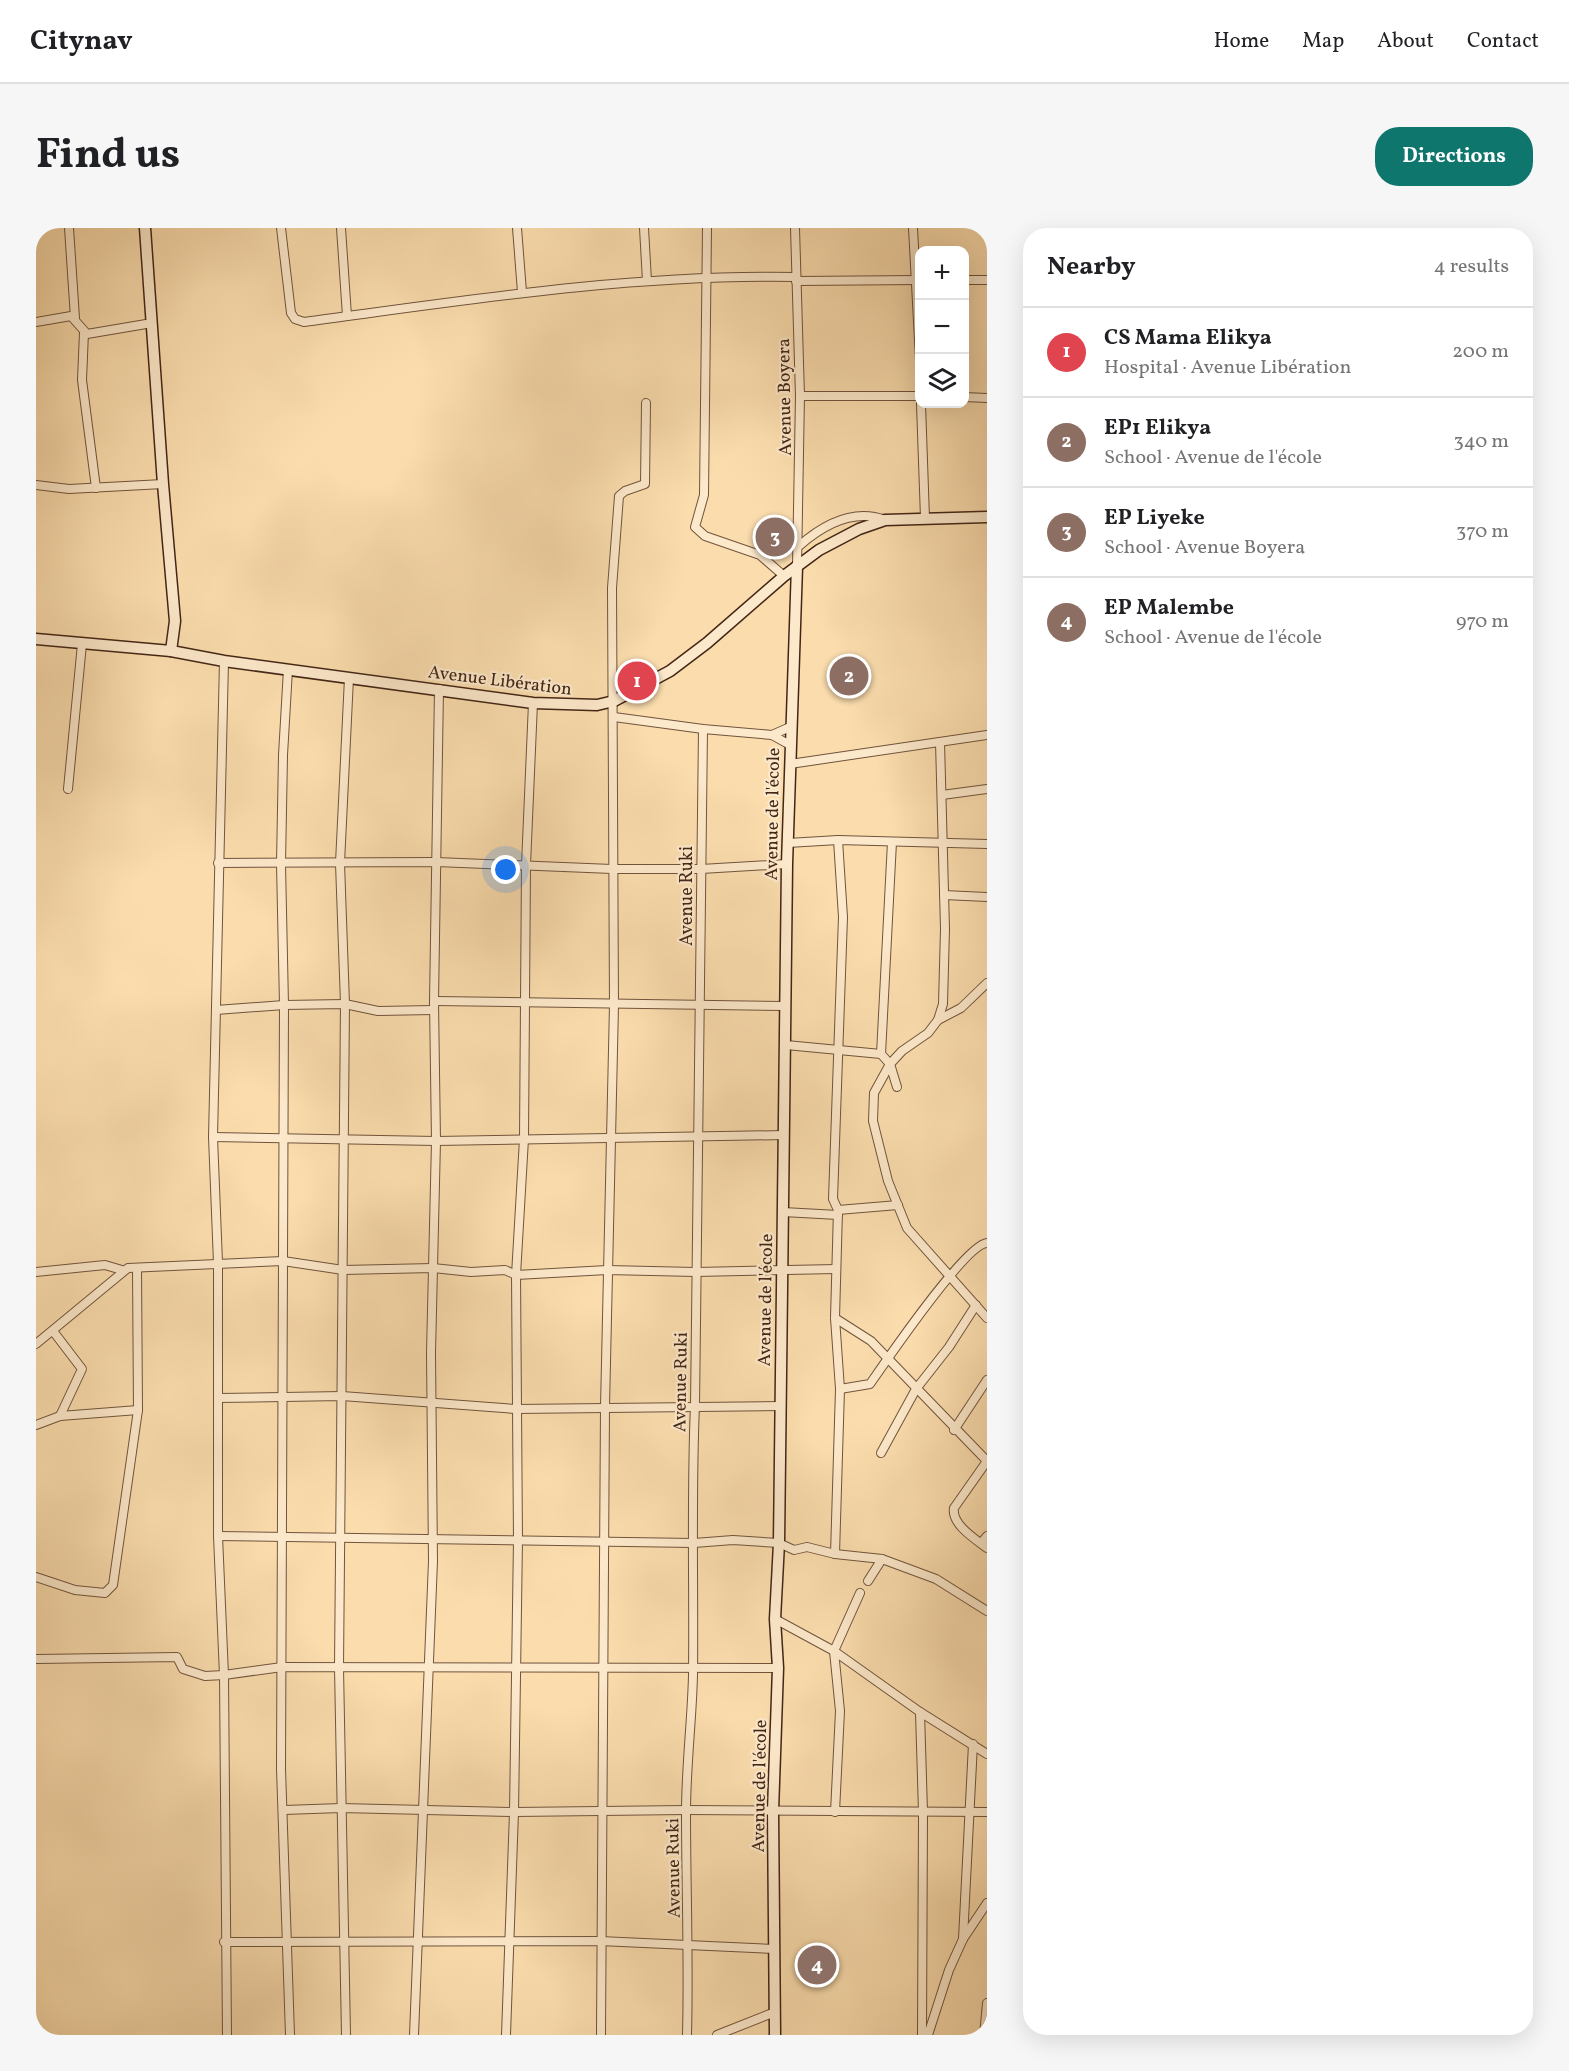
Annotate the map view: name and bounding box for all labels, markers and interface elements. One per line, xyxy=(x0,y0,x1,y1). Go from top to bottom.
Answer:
text: Citynav xyxy=(30,22,133,61)
text: Home xyxy=(1214,27,1269,56)
text: Map xyxy=(1302,27,1344,56)
text: About xyxy=(1377,27,1434,56)
text: Contact xyxy=(1467,27,1539,56)
text: Find us xyxy=(36,127,180,186)
button: Directions xyxy=(1375,127,1533,186)
map controls xyxy=(915,246,969,408)
button: + xyxy=(915,246,969,300)
text: Nearby xyxy=(1047,249,1136,285)
text: 4 results xyxy=(1434,253,1509,281)
button: − xyxy=(915,300,969,354)
text: CS Mama Elikya xyxy=(1104,323,1272,354)
street label: Avenue Boyera xyxy=(772,338,799,456)
text: 1 xyxy=(1062,338,1071,366)
text: 200 m xyxy=(1452,338,1509,366)
button: layers xyxy=(915,354,969,408)
text: Hospital · Avenue Libération xyxy=(1104,354,1351,382)
text: EP1 Elikya xyxy=(1104,413,1211,444)
text: 2 xyxy=(1061,428,1072,456)
text: 340 m xyxy=(1453,428,1509,456)
text: School · Avenue de l'école xyxy=(1104,444,1322,472)
text: EP Liyeke xyxy=(1104,503,1205,534)
pin: 3 xyxy=(756,514,794,560)
text: 3 xyxy=(1061,518,1072,546)
text: 370 m xyxy=(1456,518,1509,546)
text: School · Avenue Boyera xyxy=(1104,534,1305,562)
text: EP Malembe xyxy=(1104,593,1234,624)
text: 4 xyxy=(1060,608,1073,636)
text: 970 m xyxy=(1456,608,1509,636)
text: School · Avenue de l'école xyxy=(1104,624,1322,652)
pin: 2 xyxy=(830,654,868,698)
pin: 1 xyxy=(618,658,656,704)
street label: Avenue Libération xyxy=(427,660,573,703)
street label: Avenue de l'école xyxy=(760,747,787,881)
street label: Avenue Ruki xyxy=(675,846,700,946)
your location xyxy=(491,855,520,884)
street label: Avenue de l'école xyxy=(753,1233,780,1367)
street label: Avenue Ruki xyxy=(668,1332,695,1432)
street label: Avenue de l'école xyxy=(747,1719,774,1853)
street label: Avenue Ruki xyxy=(661,1818,688,1918)
pin: 4 xyxy=(798,1942,836,1988)

